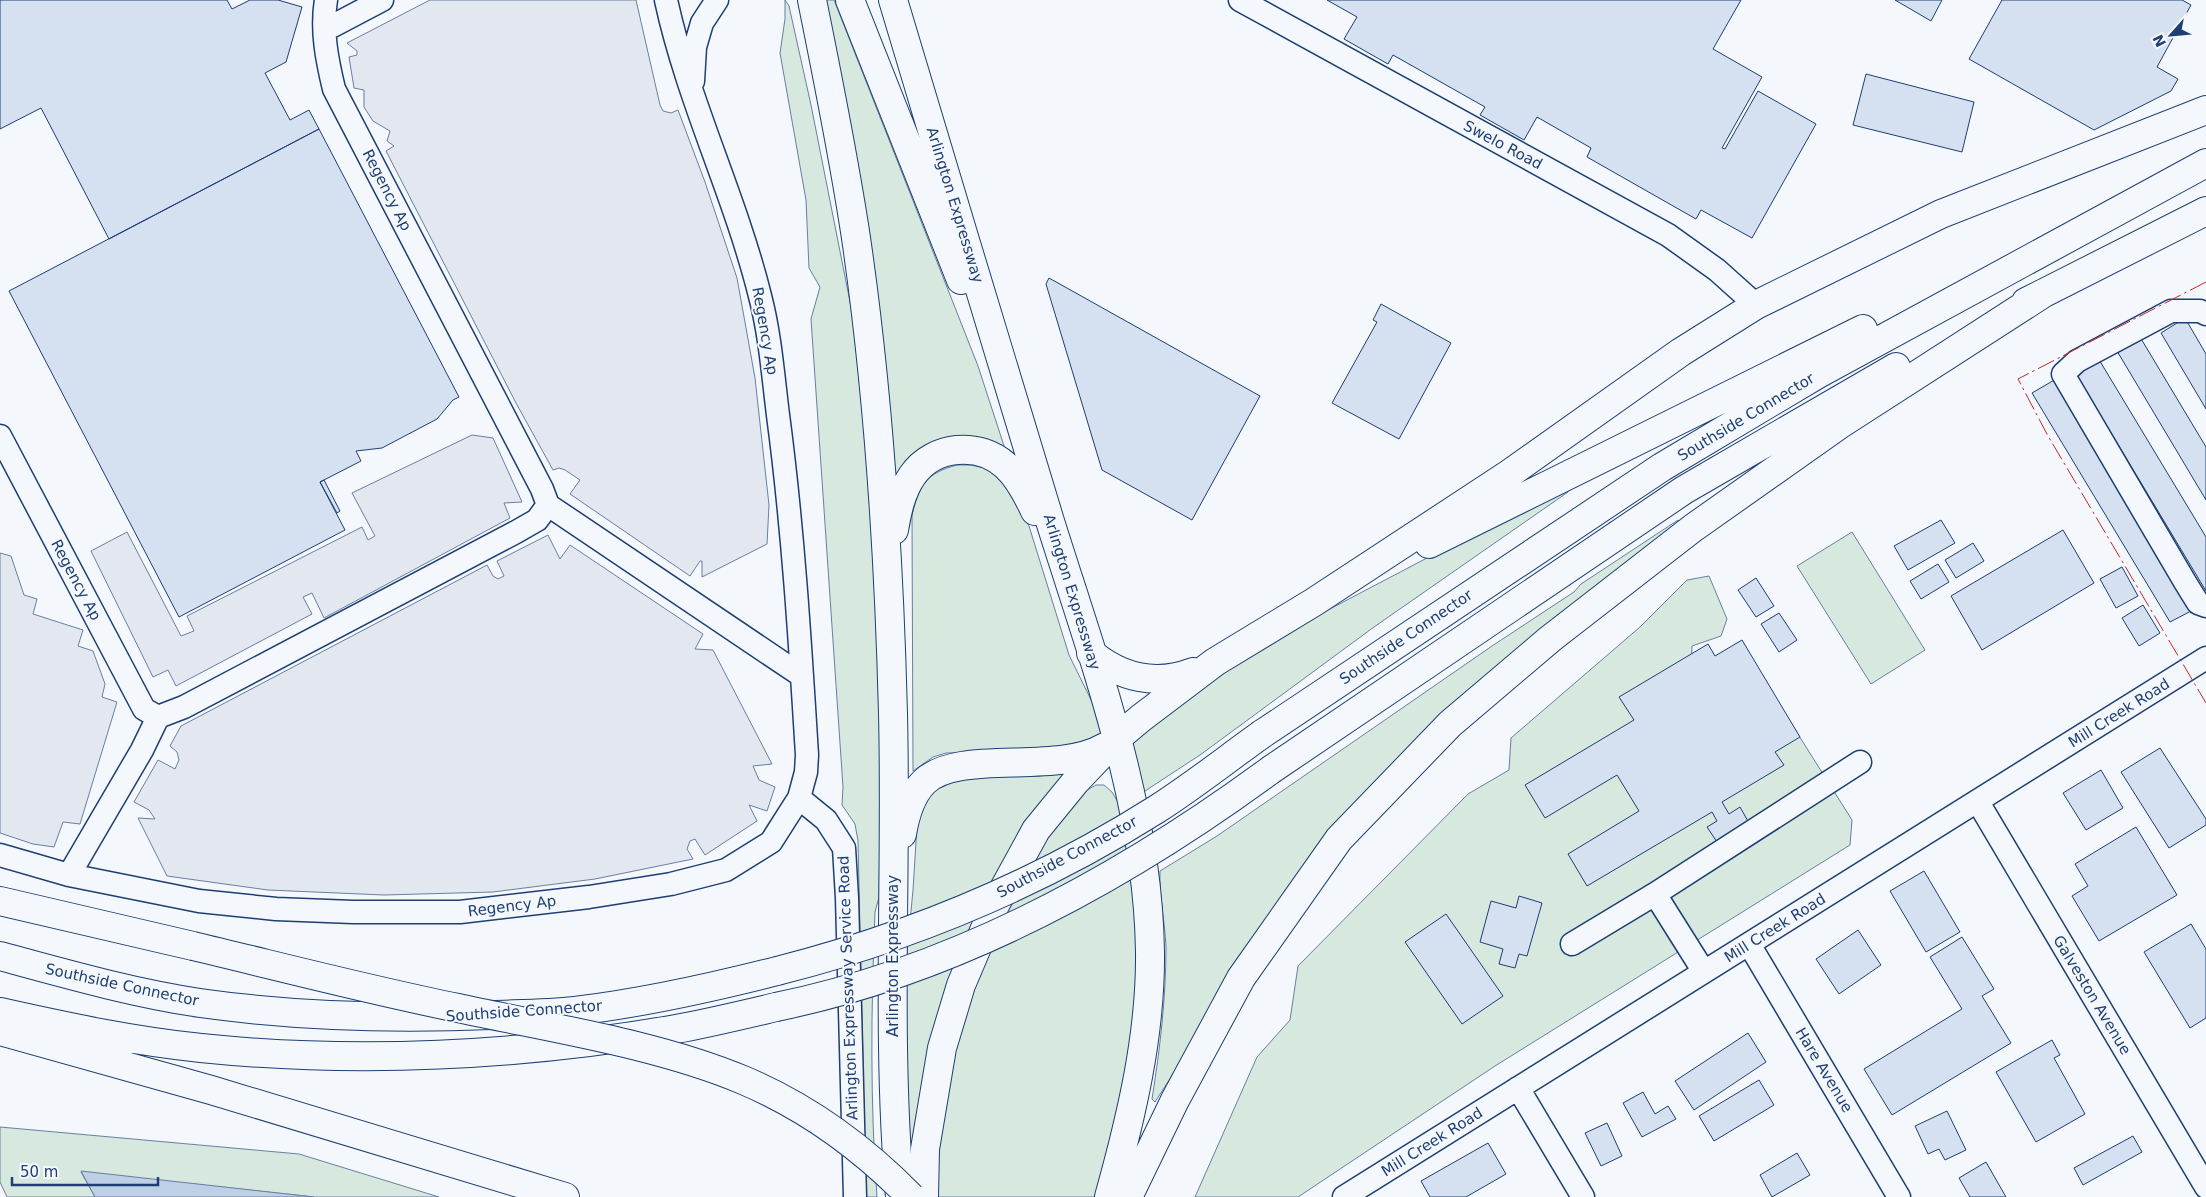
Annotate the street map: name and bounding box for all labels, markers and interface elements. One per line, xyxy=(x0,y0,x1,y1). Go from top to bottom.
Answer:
north arrow xyxy=(2146,10,2196,60)
text: N xyxy=(2150,32,2169,50)
street label: Swelo Road xyxy=(1460,117,1546,173)
street label: Arlington Expressway xyxy=(923,125,987,285)
street label: Regency Ap xyxy=(359,146,415,234)
street label: Regency Ap xyxy=(748,286,782,376)
street label: Southside Connector xyxy=(1674,369,1818,465)
street label: Arlington Expressway xyxy=(1040,512,1104,672)
street label: Regency Ap xyxy=(47,537,105,623)
street label: Southside Connector xyxy=(1336,585,1477,688)
street label: Mill Creek Road xyxy=(2065,675,2173,751)
street label: Southside Connector xyxy=(994,812,1141,902)
street label: Arlington Expressway Service Road xyxy=(834,855,862,1121)
street label: Arlington Expressway xyxy=(884,875,902,1037)
street label: Mill Creek Road xyxy=(1721,890,1829,966)
street label: Regency Ap xyxy=(467,892,557,920)
street label: Galveston Avenue xyxy=(2049,932,2135,1058)
street label: Southside Connector xyxy=(44,960,201,1010)
street label: Southside Connector xyxy=(445,997,603,1025)
street label: Hare Avenue xyxy=(1792,1024,1856,1116)
street label: Mill Creek Road xyxy=(1378,1104,1486,1180)
scale bar xyxy=(12,1154,159,1186)
text: 50 m xyxy=(20,1163,58,1181)

